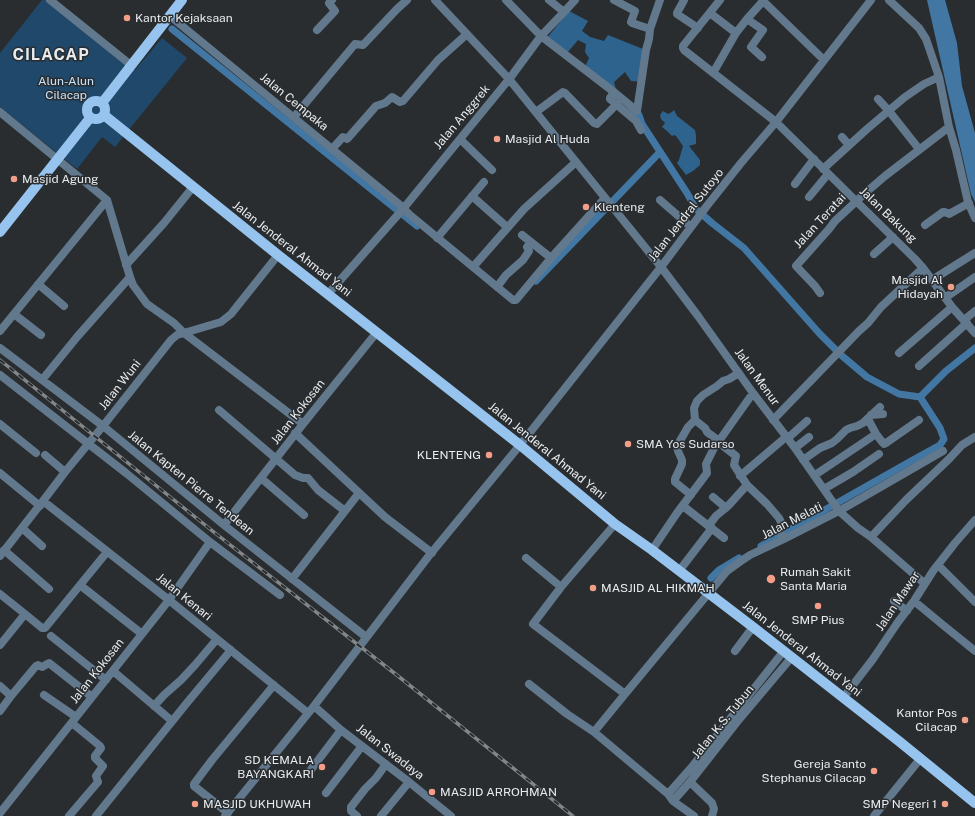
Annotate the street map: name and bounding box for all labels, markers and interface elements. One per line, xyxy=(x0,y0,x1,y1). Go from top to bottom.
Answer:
place label: Kantor Kejaksaan xyxy=(135,11,233,25)
marker: Kantor Kejaksaan xyxy=(122,13,132,23)
district label: CILACAP xyxy=(12,45,90,65)
street label: Jalan Cempaka xyxy=(257,70,331,134)
park label: Alun-Alun Cilacap xyxy=(38,74,94,102)
street label: Jalan Anggrek xyxy=(431,82,493,152)
place label: Masjid Al Huda xyxy=(505,132,590,146)
marker: Masjid Al Huda xyxy=(492,134,502,144)
street label: Jalan Jendral Sutoyo xyxy=(645,166,727,264)
place label: Masjid Agung xyxy=(22,172,99,186)
marker: Masjid Agung xyxy=(9,174,19,184)
street label: Jalan Bakung xyxy=(856,184,920,246)
street label: Jalan Teratai xyxy=(791,191,849,251)
street label: Jalan Jenderal Ahmad Yani xyxy=(230,198,354,300)
place label: Klenteng xyxy=(594,200,645,214)
marker: Klenteng xyxy=(581,202,591,212)
place label: Masjid Al Hidayah xyxy=(891,273,943,301)
marker: Masjid Al Hidayah xyxy=(946,282,956,292)
street label: Jalan Menur xyxy=(731,346,783,408)
street label: Jalan Wuni xyxy=(96,357,144,413)
street label: Jalan Kokosan xyxy=(268,377,328,447)
street label: Jalan Jenderal Ahmad Yani xyxy=(485,399,609,503)
street label: Jalan Kapten Pierre Tendean xyxy=(125,428,257,538)
place label: SMA Yos Sudarso xyxy=(636,437,735,451)
marker: SMA Yos Sudarso xyxy=(623,439,633,449)
place label: KLENTENG xyxy=(417,448,481,462)
marker: KLENTENG xyxy=(484,450,494,460)
street label: Jalan Melati xyxy=(759,500,825,542)
place label: Rumah Sakit Santa Maria xyxy=(780,565,851,593)
street label: Jalan Mawar xyxy=(873,568,923,634)
street label: Jalan Kenari xyxy=(153,570,215,624)
marker: Rumah Sakit Santa Maria xyxy=(765,573,777,585)
place label: MASJID AL HIKMAH xyxy=(601,581,715,595)
marker: MASJID AL HIKMAH xyxy=(588,583,598,593)
street label: Jalan Jenderal Ahmad Yani xyxy=(740,598,864,700)
marker: SMP Pius xyxy=(813,601,823,611)
place label: SMP Pius xyxy=(792,613,844,627)
street label: Jalan Kokosan xyxy=(67,636,127,706)
street label: Jalan K.S. Tubun xyxy=(689,682,757,762)
place label: Kantor Pos Cilacap xyxy=(896,706,957,734)
marker: Kantor Pos Cilacap xyxy=(960,715,970,725)
street label: Jalan Swadaya xyxy=(353,721,427,783)
place label: SD KEMALA BAYANGKARI xyxy=(237,753,314,781)
place label: Gereja Santo Stephanus Cilacap xyxy=(762,757,866,785)
marker: SD KEMALA BAYANGKARI xyxy=(317,762,327,772)
marker: Gereja Santo Stephanus Cilacap xyxy=(869,766,879,776)
place label: MASJID ARROHMAN xyxy=(440,785,557,799)
marker: MASJID ARROHMAN xyxy=(427,787,437,797)
place label: MASJID UKHUWAH xyxy=(203,797,311,811)
place label: SMP Negeri 1 xyxy=(863,797,937,811)
marker: MASJID UKHUWAH xyxy=(190,799,200,809)
marker: SMP Negeri 1 xyxy=(940,799,950,809)

